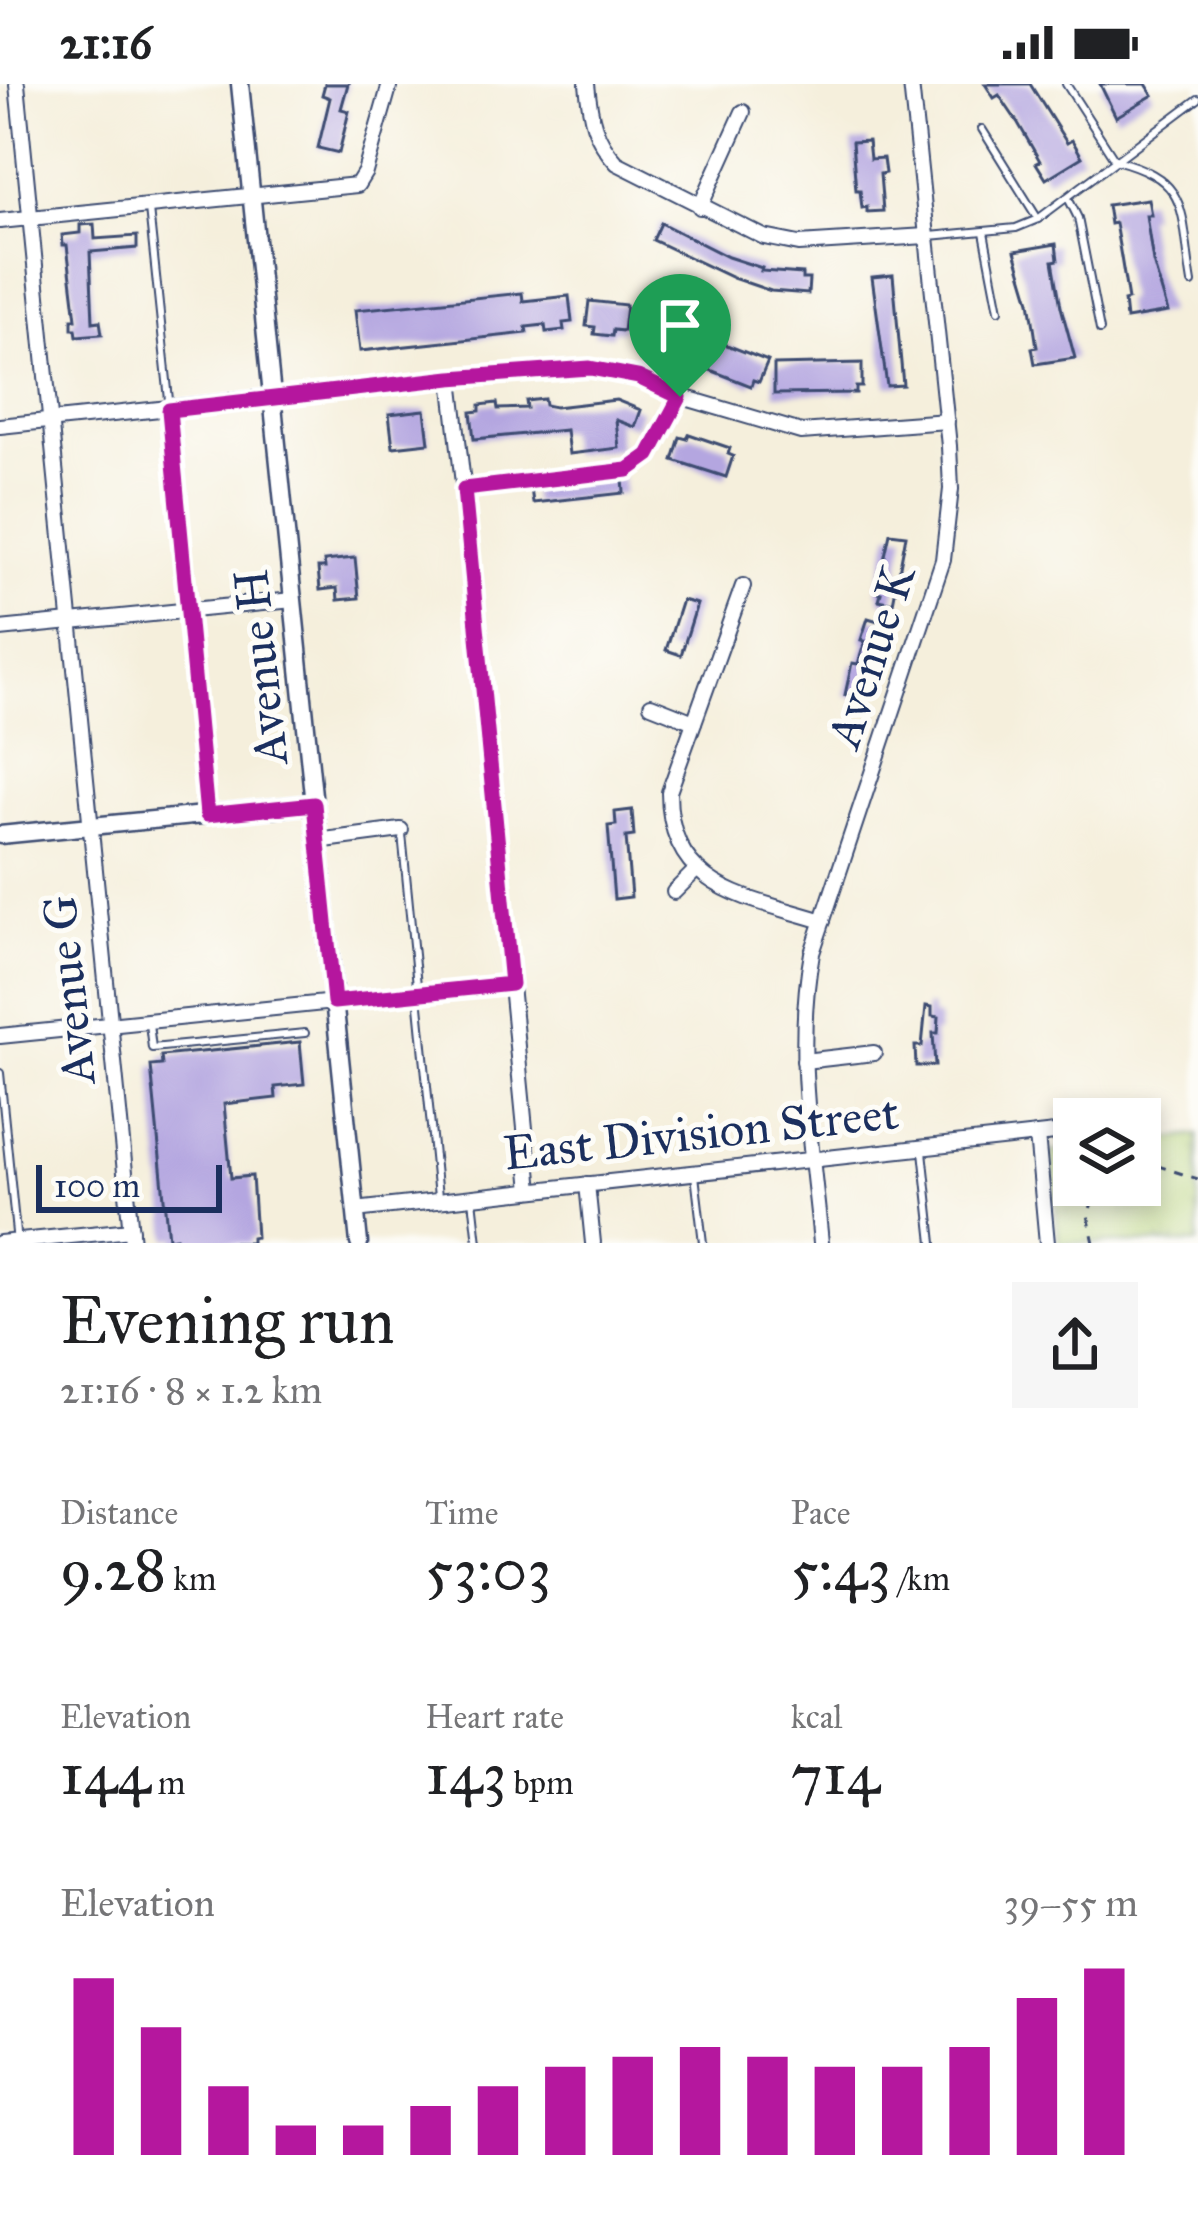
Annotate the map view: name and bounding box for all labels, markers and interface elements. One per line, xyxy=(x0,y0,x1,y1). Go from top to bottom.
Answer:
text: 21:16 xyxy=(60,15,152,70)
pin xyxy=(629,274,731,397)
icon: arrive xyxy=(647,292,713,358)
street label: Avenue K xyxy=(813,557,928,757)
street label: Avenue H xyxy=(221,566,300,769)
street label: Avenue G xyxy=(29,893,108,1089)
street label: East Division Street xyxy=(501,1082,902,1183)
map controls xyxy=(1053,1098,1161,1206)
button: layers xyxy=(1053,1098,1161,1206)
scale bar xyxy=(36,1159,222,1212)
text: 100 m xyxy=(54,1166,140,1206)
text: Evening run xyxy=(60,1280,395,1361)
button: share xyxy=(1012,1282,1138,1408)
text: 21:16 · 8 × 1.2 km xyxy=(60,1366,322,1414)
text: Distance xyxy=(60,1493,178,1533)
text: Time xyxy=(425,1493,498,1533)
text: Pace xyxy=(791,1493,851,1533)
text: 9.28 xyxy=(60,1533,166,1606)
text: 53:03 xyxy=(425,1533,551,1606)
text: 5:43 xyxy=(791,1533,891,1606)
text: km xyxy=(166,1559,216,1599)
text: /km xyxy=(891,1559,950,1599)
text: Elevation xyxy=(60,1697,191,1737)
text: Heart rate xyxy=(425,1697,564,1737)
text: kcal xyxy=(791,1697,843,1737)
text: 144 xyxy=(60,1737,151,1810)
text: 143 xyxy=(425,1737,506,1810)
text: 714 xyxy=(791,1737,880,1810)
text: m xyxy=(151,1763,185,1803)
text: bpm xyxy=(506,1763,574,1803)
text: Elevation xyxy=(60,1879,215,1927)
text: 39–55 m xyxy=(1004,1879,1138,1927)

